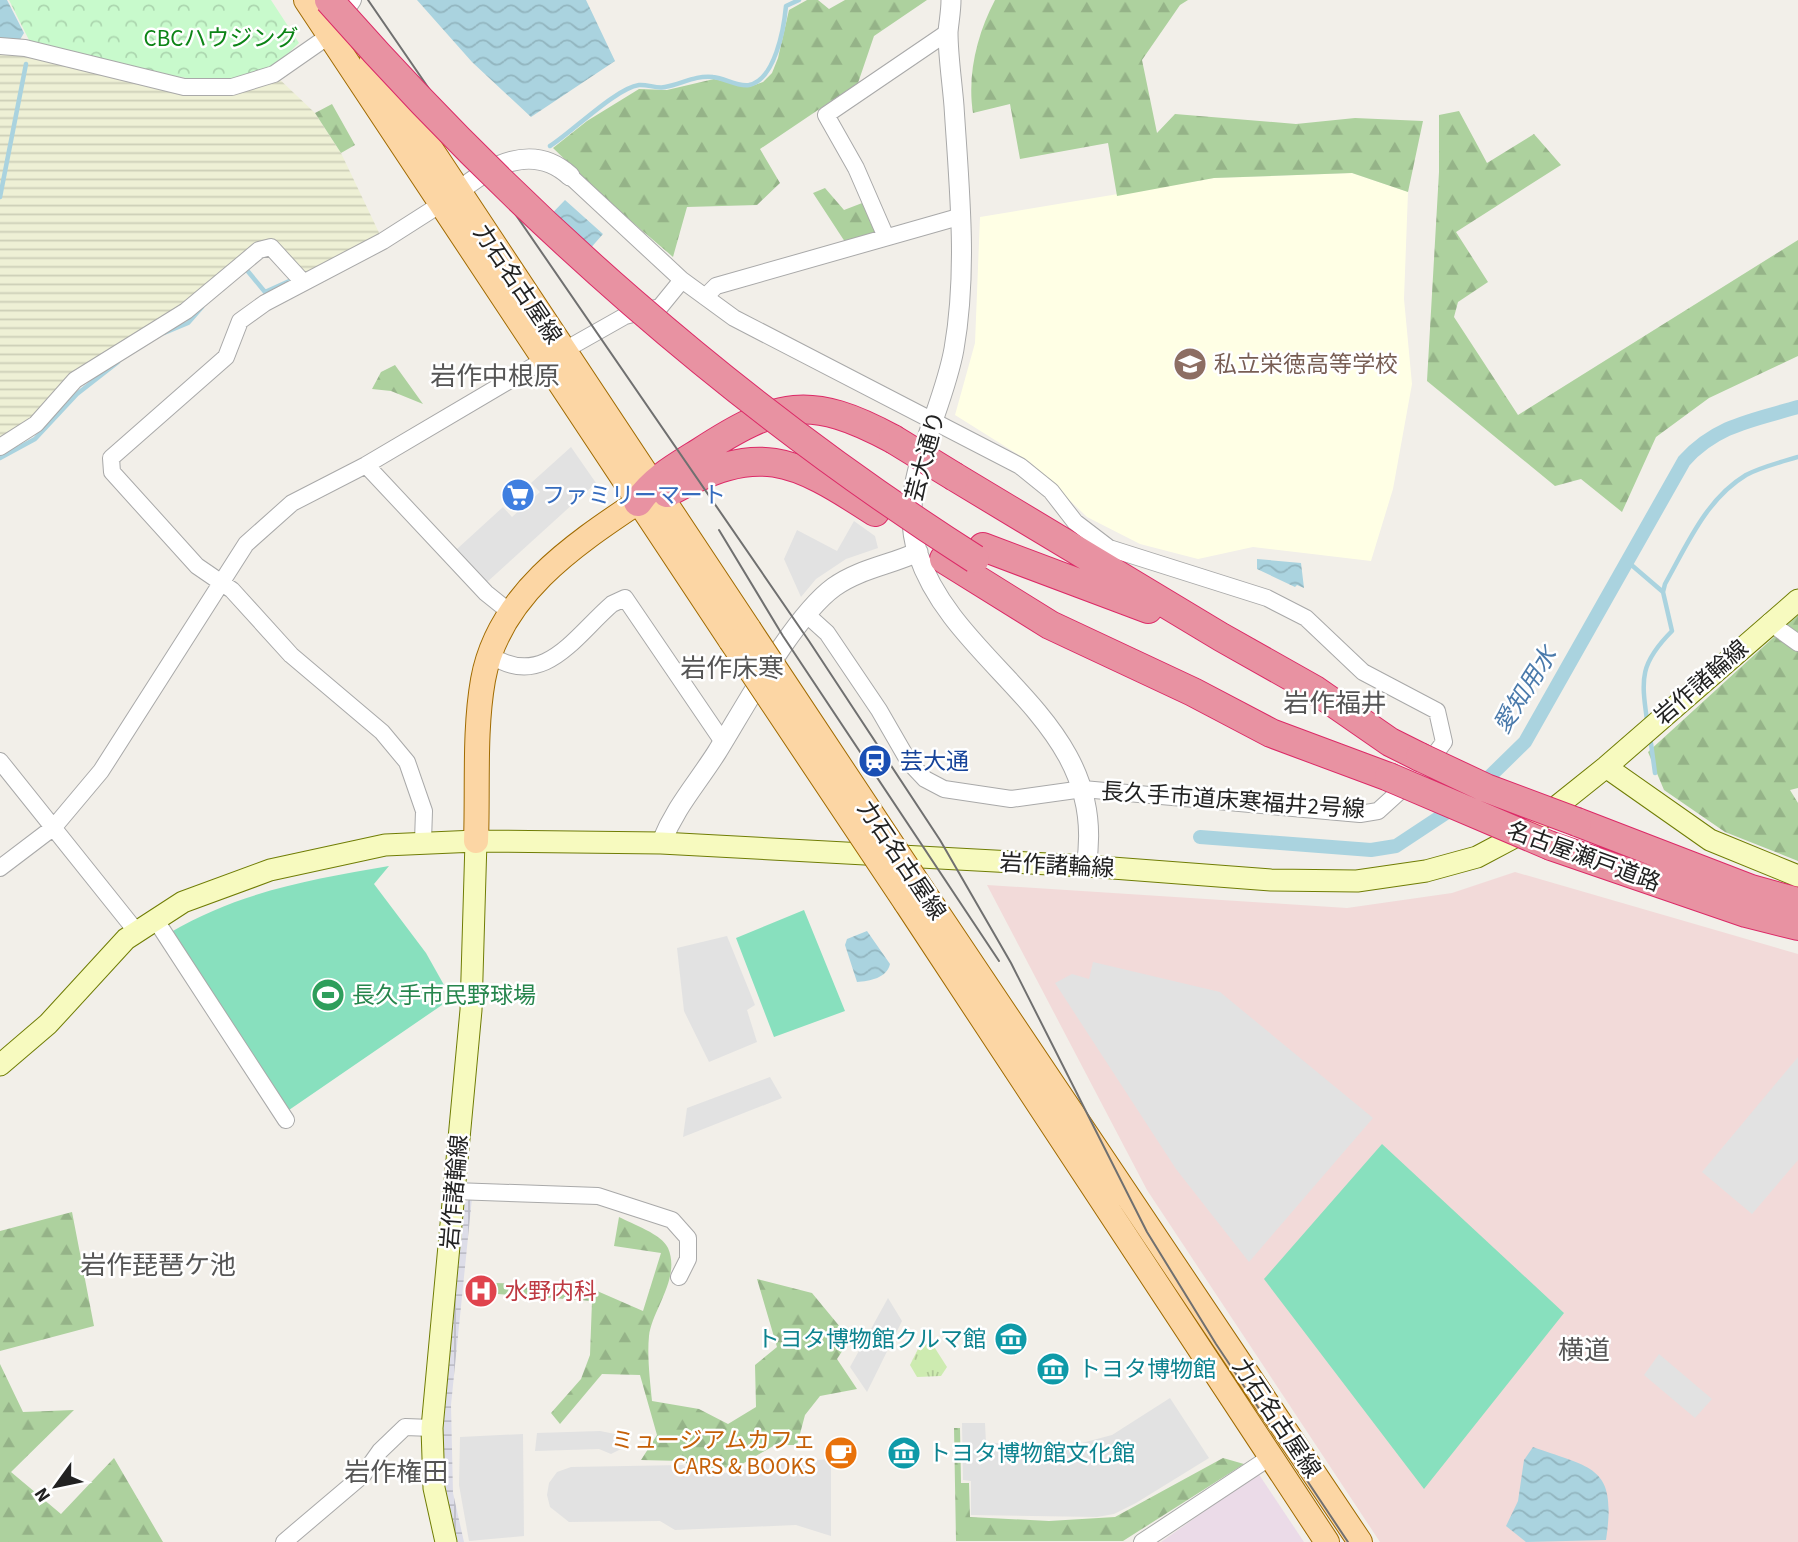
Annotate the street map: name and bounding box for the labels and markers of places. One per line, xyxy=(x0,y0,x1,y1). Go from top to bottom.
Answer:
school or university icon: 私立栄徳高等学校 xyxy=(1171,345,1209,383)
place label: 私立栄徳高等学校 xyxy=(1214,348,1398,381)
supermarket icon: ファミリーマート xyxy=(499,476,537,514)
place label: ファミリーマート xyxy=(542,479,726,512)
station icon: 芸大通 xyxy=(856,742,894,780)
place label: 芸大通 xyxy=(900,745,969,778)
sports icon: 長久手市民野球場 xyxy=(309,976,347,1014)
place label: 長久手市民野球場 xyxy=(352,979,536,1012)
hospital icon: 水野内科 xyxy=(462,1272,500,1310)
place label: 水野内科 xyxy=(505,1275,597,1308)
museum icon: トヨタ博物館クルマ館 xyxy=(992,1320,1030,1358)
place label: トヨタ博物館クルマ館 xyxy=(757,1323,986,1356)
museum icon: トヨタ博物館 xyxy=(1034,1350,1072,1388)
place label: トヨタ博物館 xyxy=(1078,1353,1216,1386)
place label: ミュージアムカフェ CARS & BOOKS xyxy=(611,1424,816,1483)
cafe icon: ミュージアムカフェ CARS & BOOKS xyxy=(822,1434,860,1472)
museum icon: トヨタ博物館文化館 xyxy=(885,1434,923,1472)
place label: トヨタ博物館文化館 xyxy=(928,1437,1135,1470)

